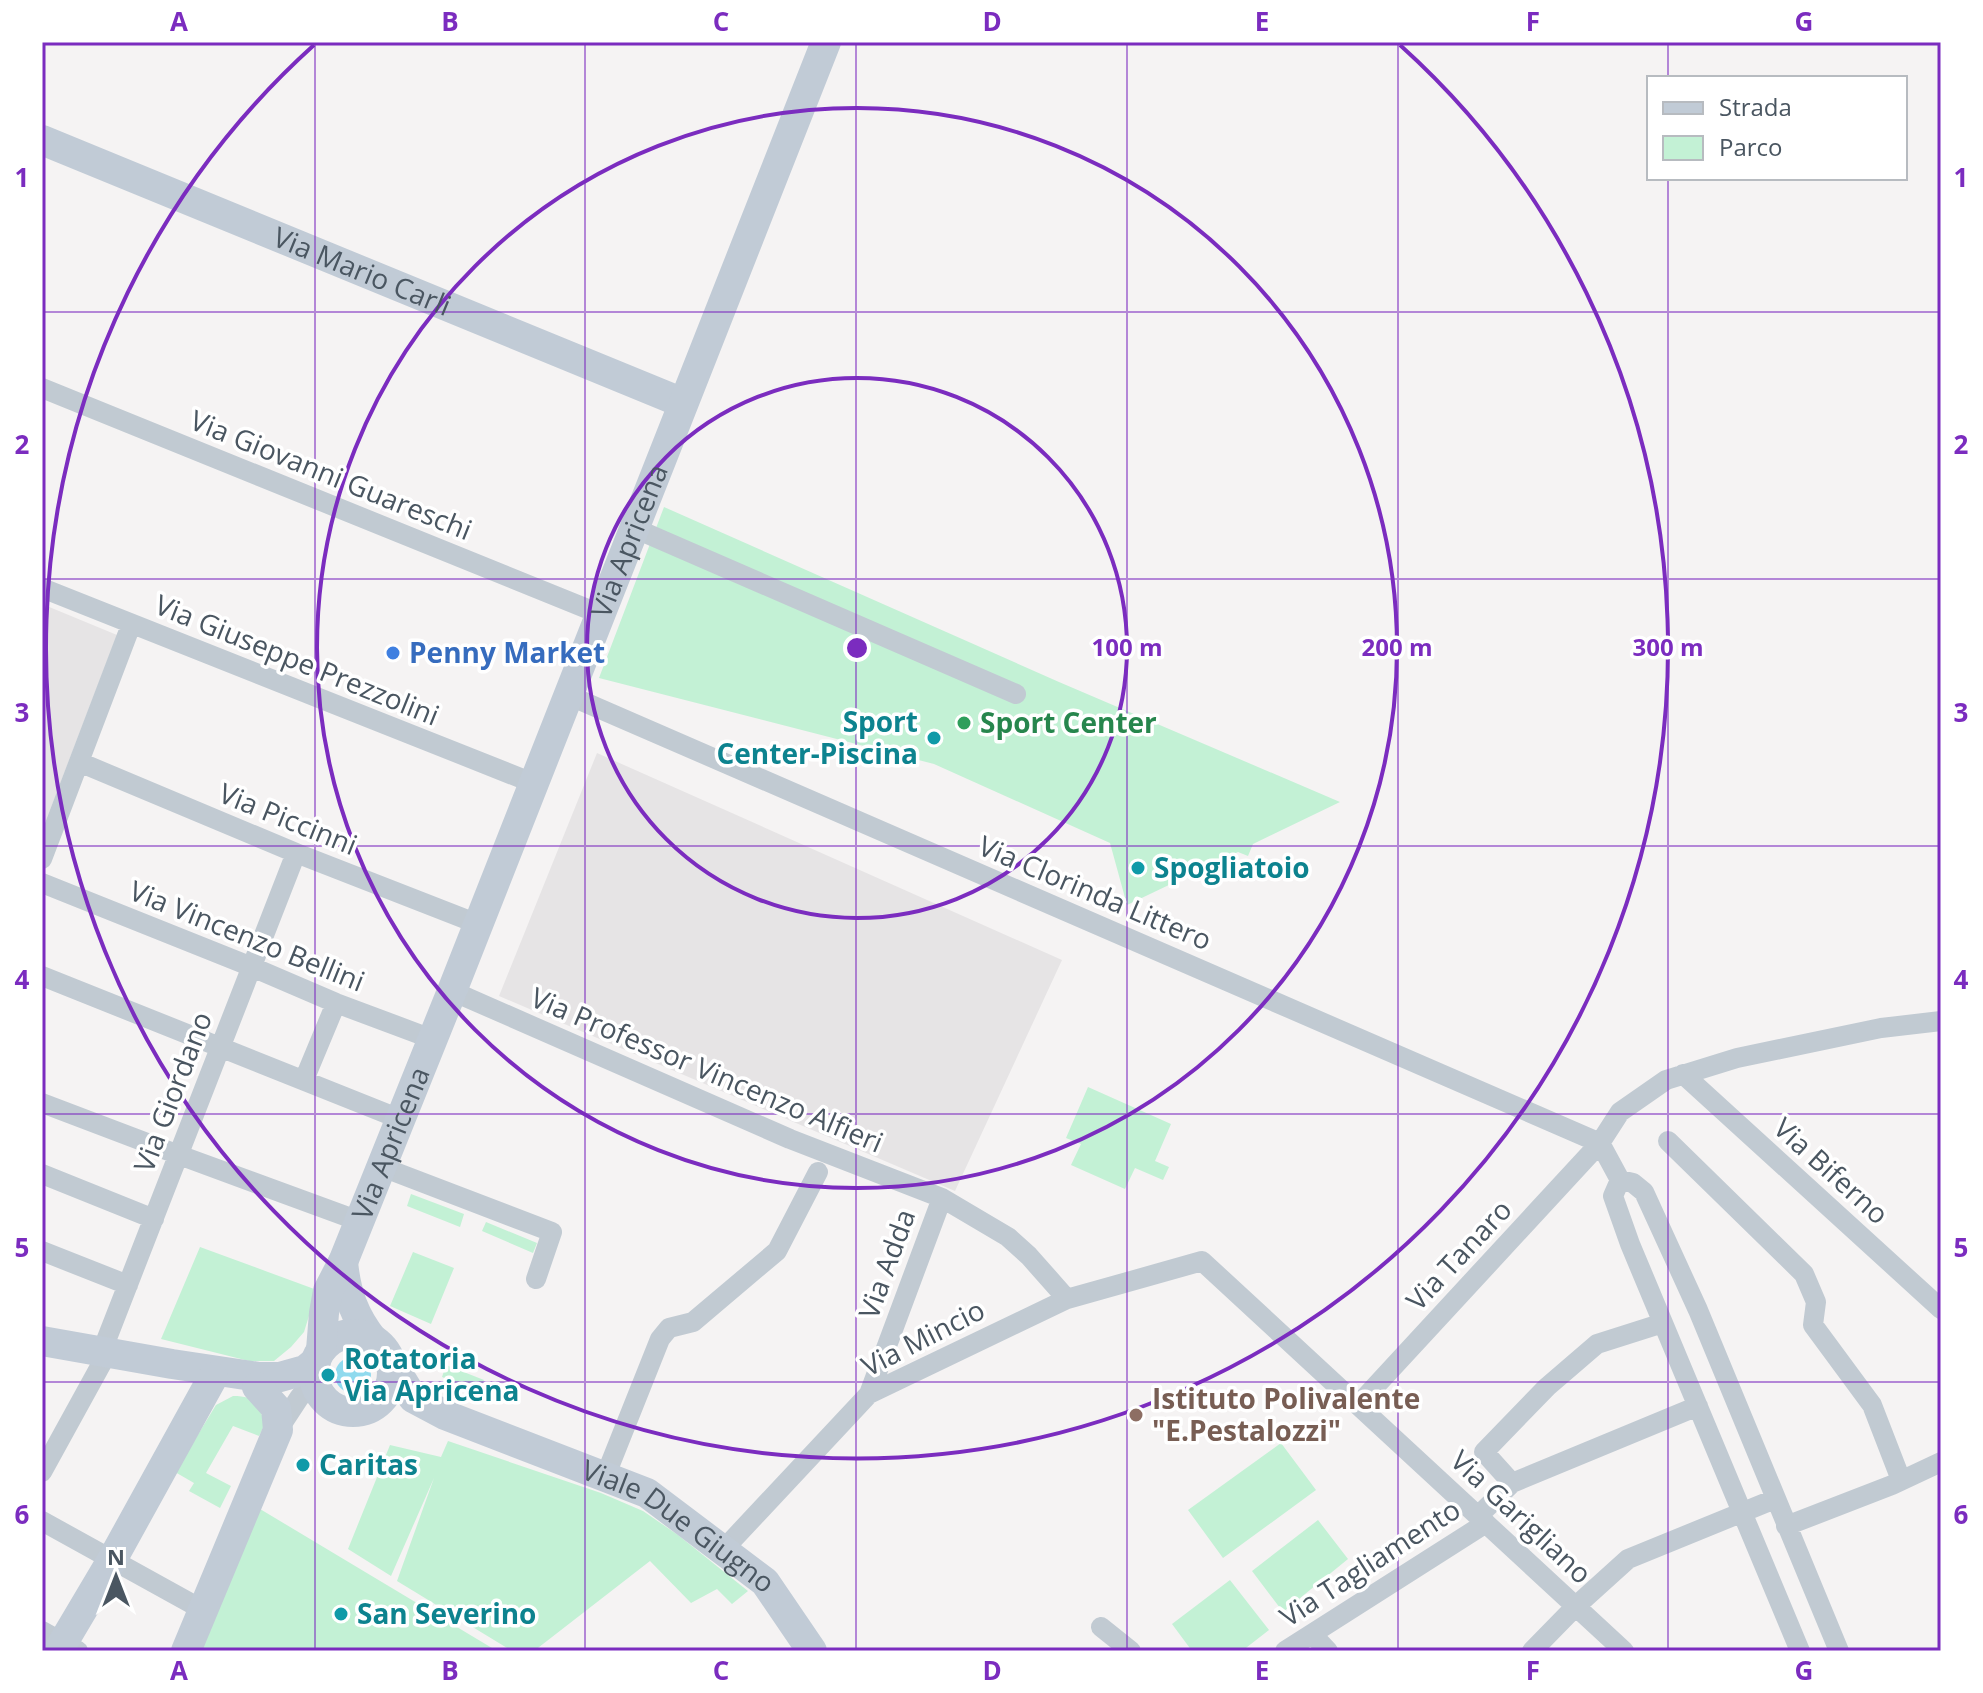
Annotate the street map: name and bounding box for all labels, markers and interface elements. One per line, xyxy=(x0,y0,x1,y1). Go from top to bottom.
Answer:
text: A xyxy=(170,3,188,39)
text: B xyxy=(441,3,459,39)
text: C xyxy=(713,3,729,39)
text: D xyxy=(982,3,1002,39)
text: E xyxy=(1255,3,1269,39)
text: F xyxy=(1526,3,1540,39)
text: G xyxy=(1795,3,1813,39)
legend xyxy=(1647,76,1907,180)
text: Strada xyxy=(1719,90,1792,123)
text: Parco xyxy=(1719,130,1783,163)
text: 1 xyxy=(15,159,29,195)
text: 1 xyxy=(1954,159,1968,195)
street label: Via Mario Carli xyxy=(268,217,457,324)
street label: Via Giovanni Guareschi xyxy=(185,400,478,548)
text: 2 xyxy=(15,426,30,462)
text: 2 xyxy=(1954,426,1969,462)
street label: Via Apricena xyxy=(581,458,676,623)
street label: Via Giuseppe Prezzolini xyxy=(150,585,445,733)
text: 100 m xyxy=(1092,630,1162,663)
text: 200 m xyxy=(1362,630,1432,663)
text: 300 m xyxy=(1633,630,1703,663)
place label: Penny Market xyxy=(409,633,605,671)
centre of rings xyxy=(843,634,871,662)
marker: Penny Market xyxy=(384,644,402,662)
text: 3 xyxy=(15,694,29,730)
text: 3 xyxy=(1954,694,1968,730)
place label: Sport Center-Piscina xyxy=(716,702,918,772)
place label: Sport Center xyxy=(980,703,1157,741)
marker: Sport Center xyxy=(955,714,973,732)
marker: Sport Center-Piscina xyxy=(925,729,943,747)
street label: Via Piccinni xyxy=(214,773,363,863)
street label: Via Clorinda Littero xyxy=(973,826,1218,958)
place label: Spogliatoio xyxy=(1154,848,1310,886)
marker: Spogliatoio xyxy=(1129,859,1147,877)
street label: Via Vincenzo Bellini xyxy=(124,871,371,1000)
text: 4 xyxy=(15,961,30,997)
text: 4 xyxy=(1954,961,1969,997)
street label: Via Professor Vincenzo Alfieri xyxy=(525,978,889,1161)
street label: Via Giordano xyxy=(124,1006,220,1177)
street label: Via Apricena xyxy=(342,1061,438,1225)
street label: Via Biferno xyxy=(1766,1109,1897,1232)
street label: Via Tanaro xyxy=(1397,1191,1519,1318)
street label: Via Adda xyxy=(849,1204,923,1324)
text: 5 xyxy=(15,1229,29,1265)
text: 5 xyxy=(1954,1229,1968,1265)
street label: Via Mincio xyxy=(855,1290,991,1384)
place label: Rotatoria Via Apricena xyxy=(344,1339,519,1409)
marker: Rotatoria Via Apricena xyxy=(319,1366,337,1384)
place label: Istituto Polivalente "E.Pestalozzi" xyxy=(1152,1379,1420,1449)
marker: Istituto Polivalente "E.Pestalozzi" xyxy=(1127,1406,1145,1424)
street label: Via Garigliano xyxy=(1443,1441,1600,1592)
place label: Caritas xyxy=(319,1445,418,1483)
street label: Viale Due Giugno xyxy=(577,1450,783,1601)
marker: Caritas xyxy=(294,1456,312,1474)
street label: Via Tagliamento xyxy=(1272,1490,1467,1635)
text: 6 xyxy=(15,1496,30,1532)
text: 6 xyxy=(1954,1496,1969,1532)
north arrow xyxy=(76,1537,156,1617)
text: N xyxy=(107,1541,125,1571)
place label: San Severino xyxy=(357,1594,536,1632)
marker: San Severino xyxy=(332,1605,350,1623)
text: A xyxy=(170,1652,188,1688)
text: B xyxy=(441,1652,459,1688)
text: C xyxy=(713,1652,729,1688)
text: D xyxy=(982,1652,1002,1688)
text: E xyxy=(1255,1652,1269,1688)
text: F xyxy=(1526,1652,1540,1688)
text: G xyxy=(1795,1652,1813,1688)

